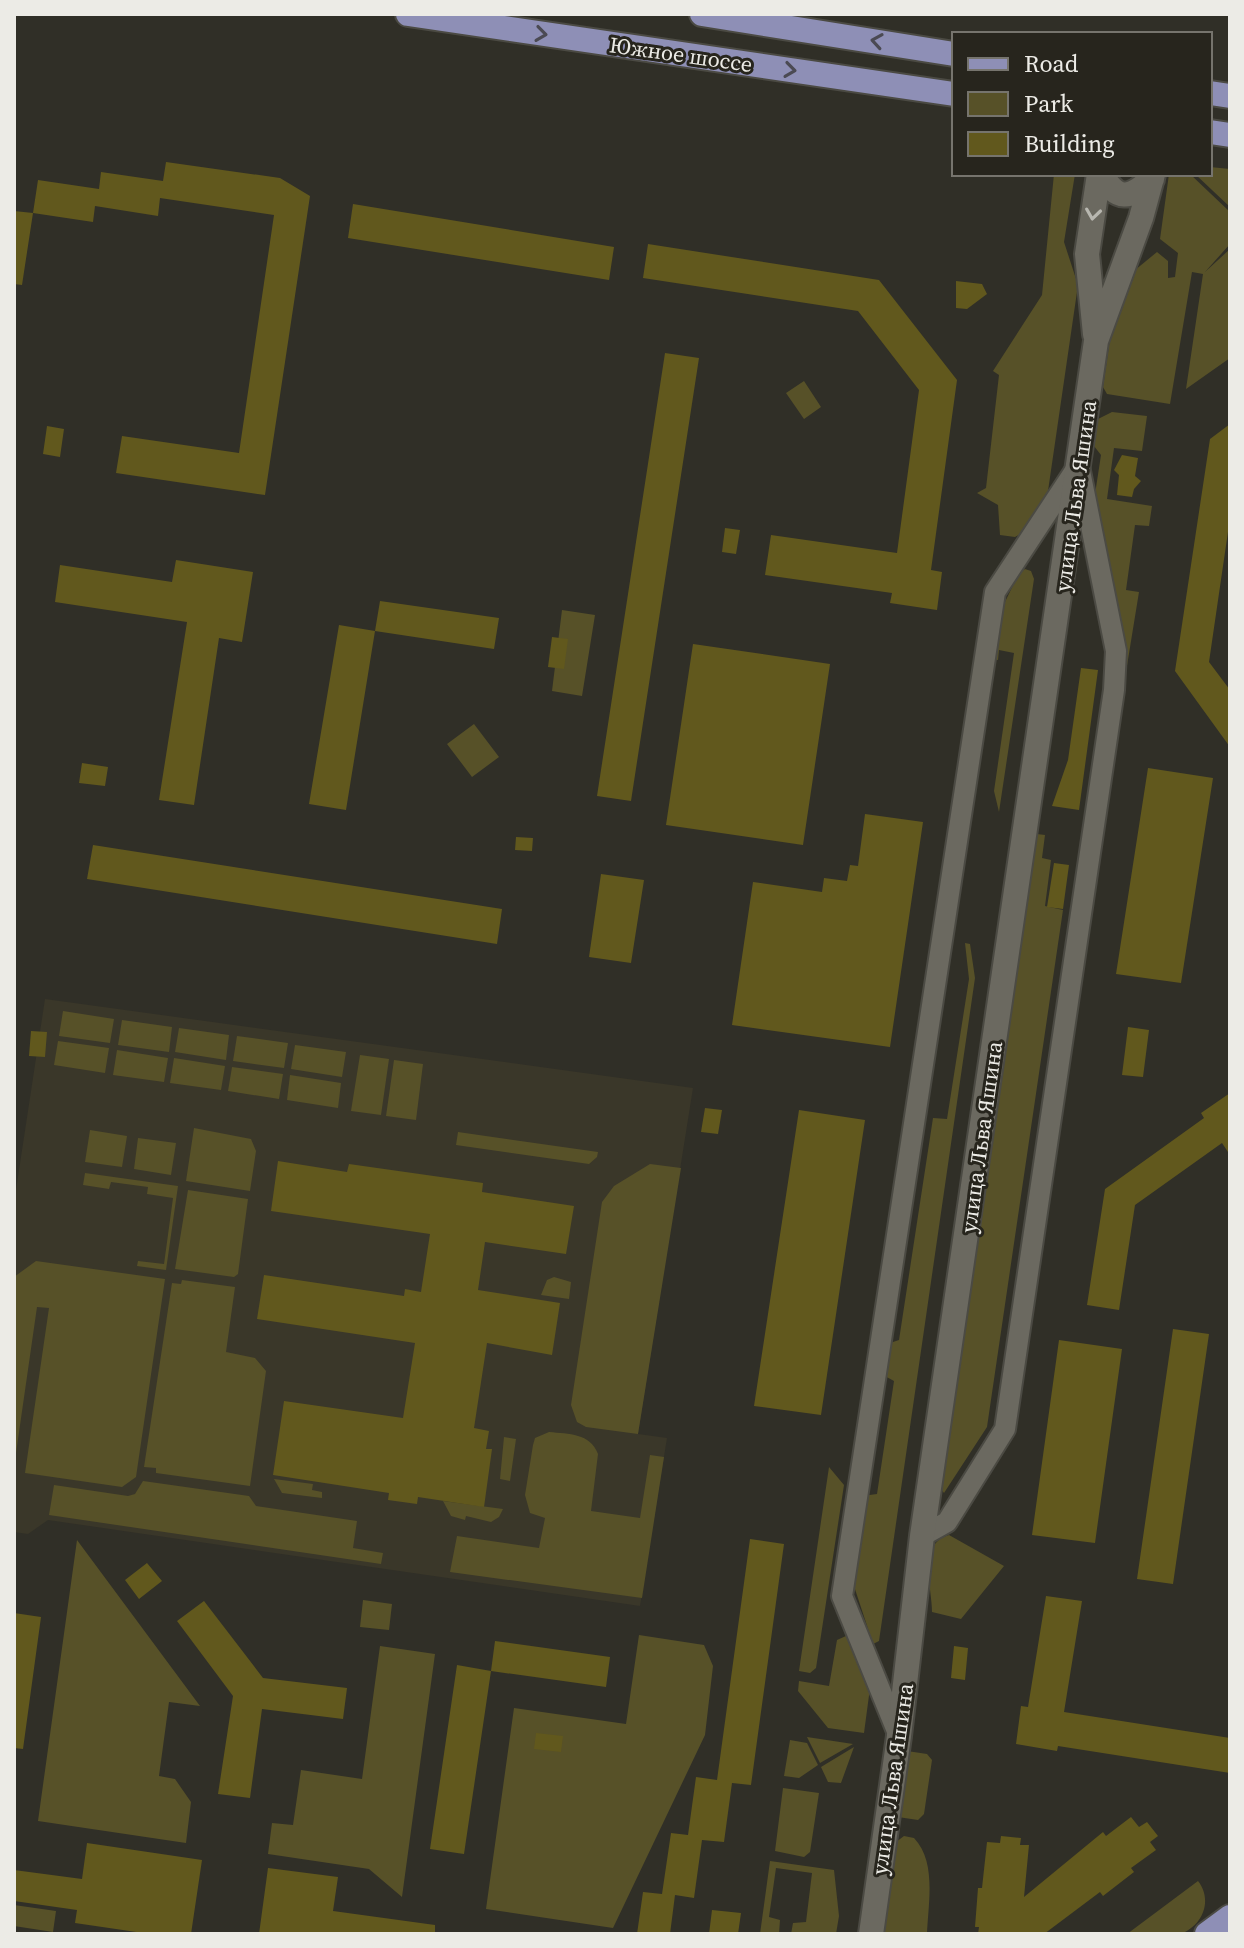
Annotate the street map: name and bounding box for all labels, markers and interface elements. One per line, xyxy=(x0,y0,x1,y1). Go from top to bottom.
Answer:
one-way arrow xyxy=(534,25,548,42)
street label: Южное шоссе xyxy=(608,29,754,79)
legend xyxy=(952,32,1212,176)
one-way arrow xyxy=(870,34,884,51)
text: Road xyxy=(1024,47,1079,80)
one-way arrow xyxy=(783,61,797,78)
text: Park xyxy=(1024,87,1074,120)
text: Building xyxy=(1024,127,1115,160)
one-way arrow xyxy=(1085,207,1102,221)
street label: улица Льва Яшина xyxy=(1047,397,1103,594)
street label: улица Льва Яшина xyxy=(953,1038,1009,1235)
street label: улица Льва Яшина xyxy=(864,1680,920,1877)

